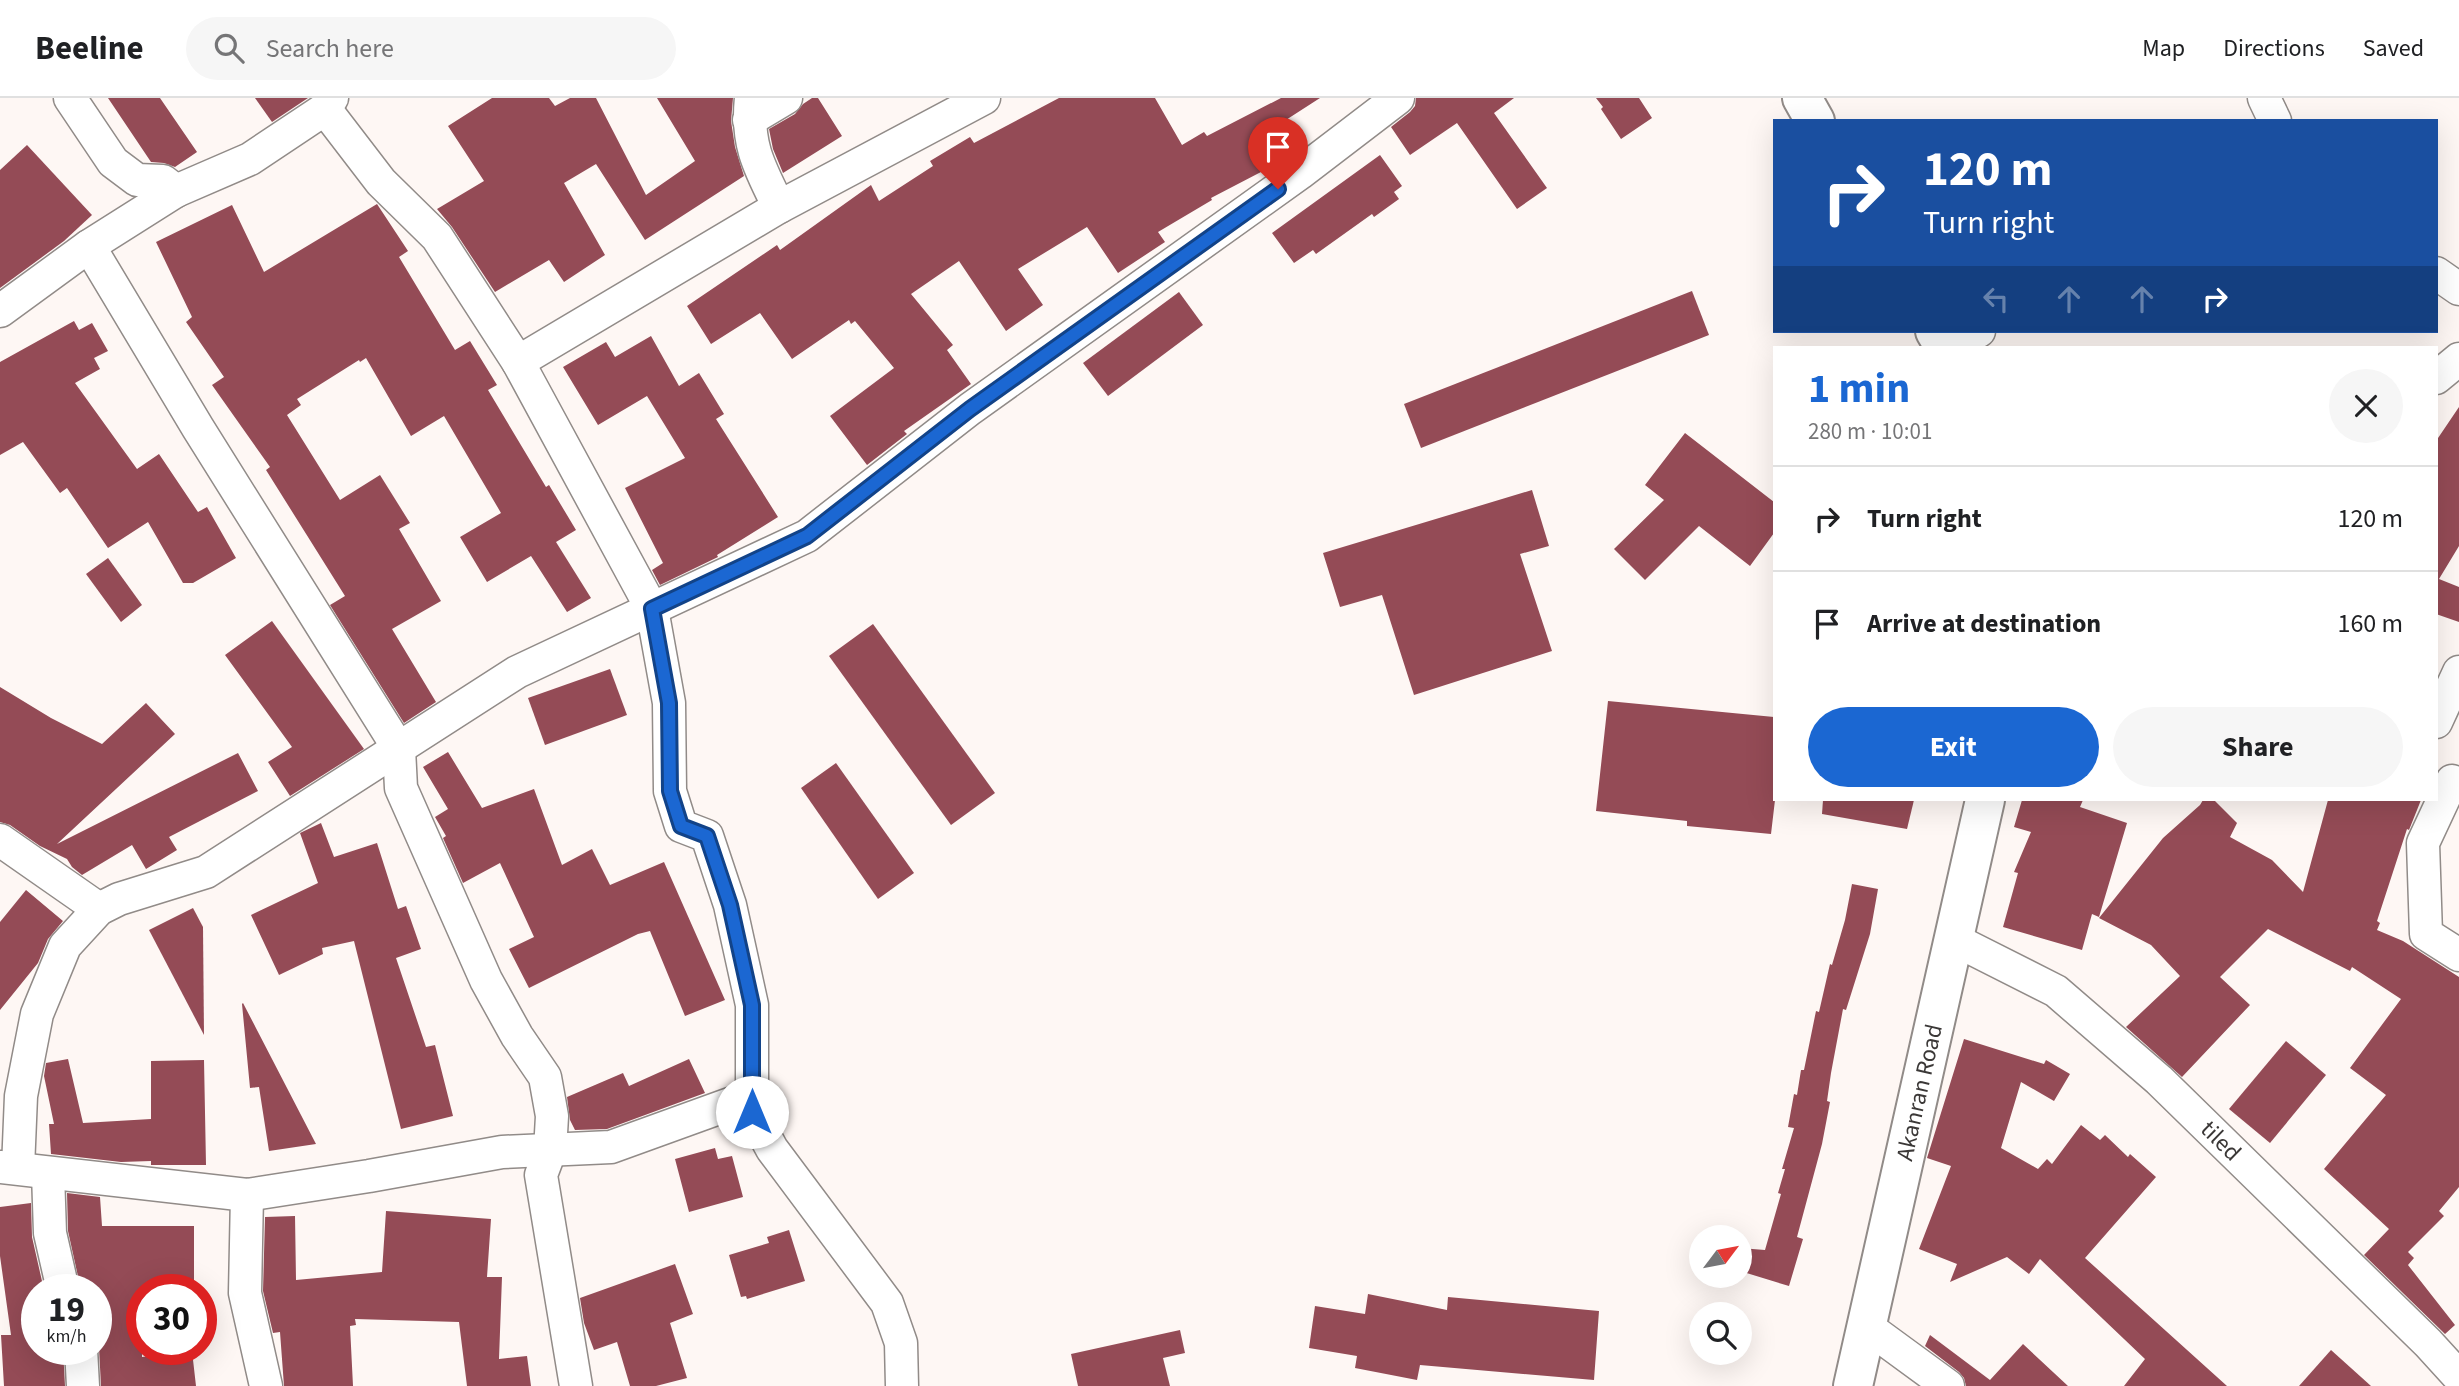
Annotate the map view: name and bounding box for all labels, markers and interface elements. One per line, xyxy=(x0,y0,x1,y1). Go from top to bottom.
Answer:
search box xyxy=(186,17,676,80)
text: Beeline xyxy=(35,25,144,72)
icon: search xyxy=(210,29,248,67)
text: Search here xyxy=(266,30,394,67)
text: Map xyxy=(2142,31,2185,66)
text: Directions xyxy=(2223,31,2325,66)
text: Saved xyxy=(2363,31,2424,66)
pin xyxy=(1248,117,1308,189)
icon: arrive xyxy=(1259,128,1297,166)
text: 120 m xyxy=(1923,135,2052,205)
icon: right xyxy=(1808,147,1899,238)
text: Turn right xyxy=(1923,200,2054,246)
icon: left xyxy=(1977,280,2015,318)
icon: ahead xyxy=(2050,280,2088,318)
icon: ahead xyxy=(2123,280,2161,318)
icon: right xyxy=(2196,280,2234,318)
text: 1 min xyxy=(1808,359,1910,419)
button: close xyxy=(2329,369,2403,443)
text: 280 m · 10:01 xyxy=(1808,415,1932,448)
icon: right xyxy=(1808,500,1846,538)
text: Turn right xyxy=(1867,500,1982,537)
text: 120 m xyxy=(2337,500,2403,537)
icon: arrive xyxy=(1808,605,1846,643)
text: Arrive at destination xyxy=(1867,605,2101,642)
text: 160 m xyxy=(2337,605,2403,642)
button: Exit xyxy=(1808,707,2099,787)
button: Share xyxy=(2113,707,2403,787)
street label: Akanran Road xyxy=(1887,1021,1952,1164)
position arrow xyxy=(715,1075,789,1149)
street label: tiled xyxy=(2193,1112,2249,1169)
north arrow xyxy=(1689,1225,1752,1288)
map controls xyxy=(1689,1225,1752,1365)
speed limit sign: 30 xyxy=(126,1274,217,1365)
text: 19 xyxy=(48,1285,85,1335)
button: search xyxy=(1689,1302,1752,1365)
text: km/h xyxy=(47,1324,86,1349)

